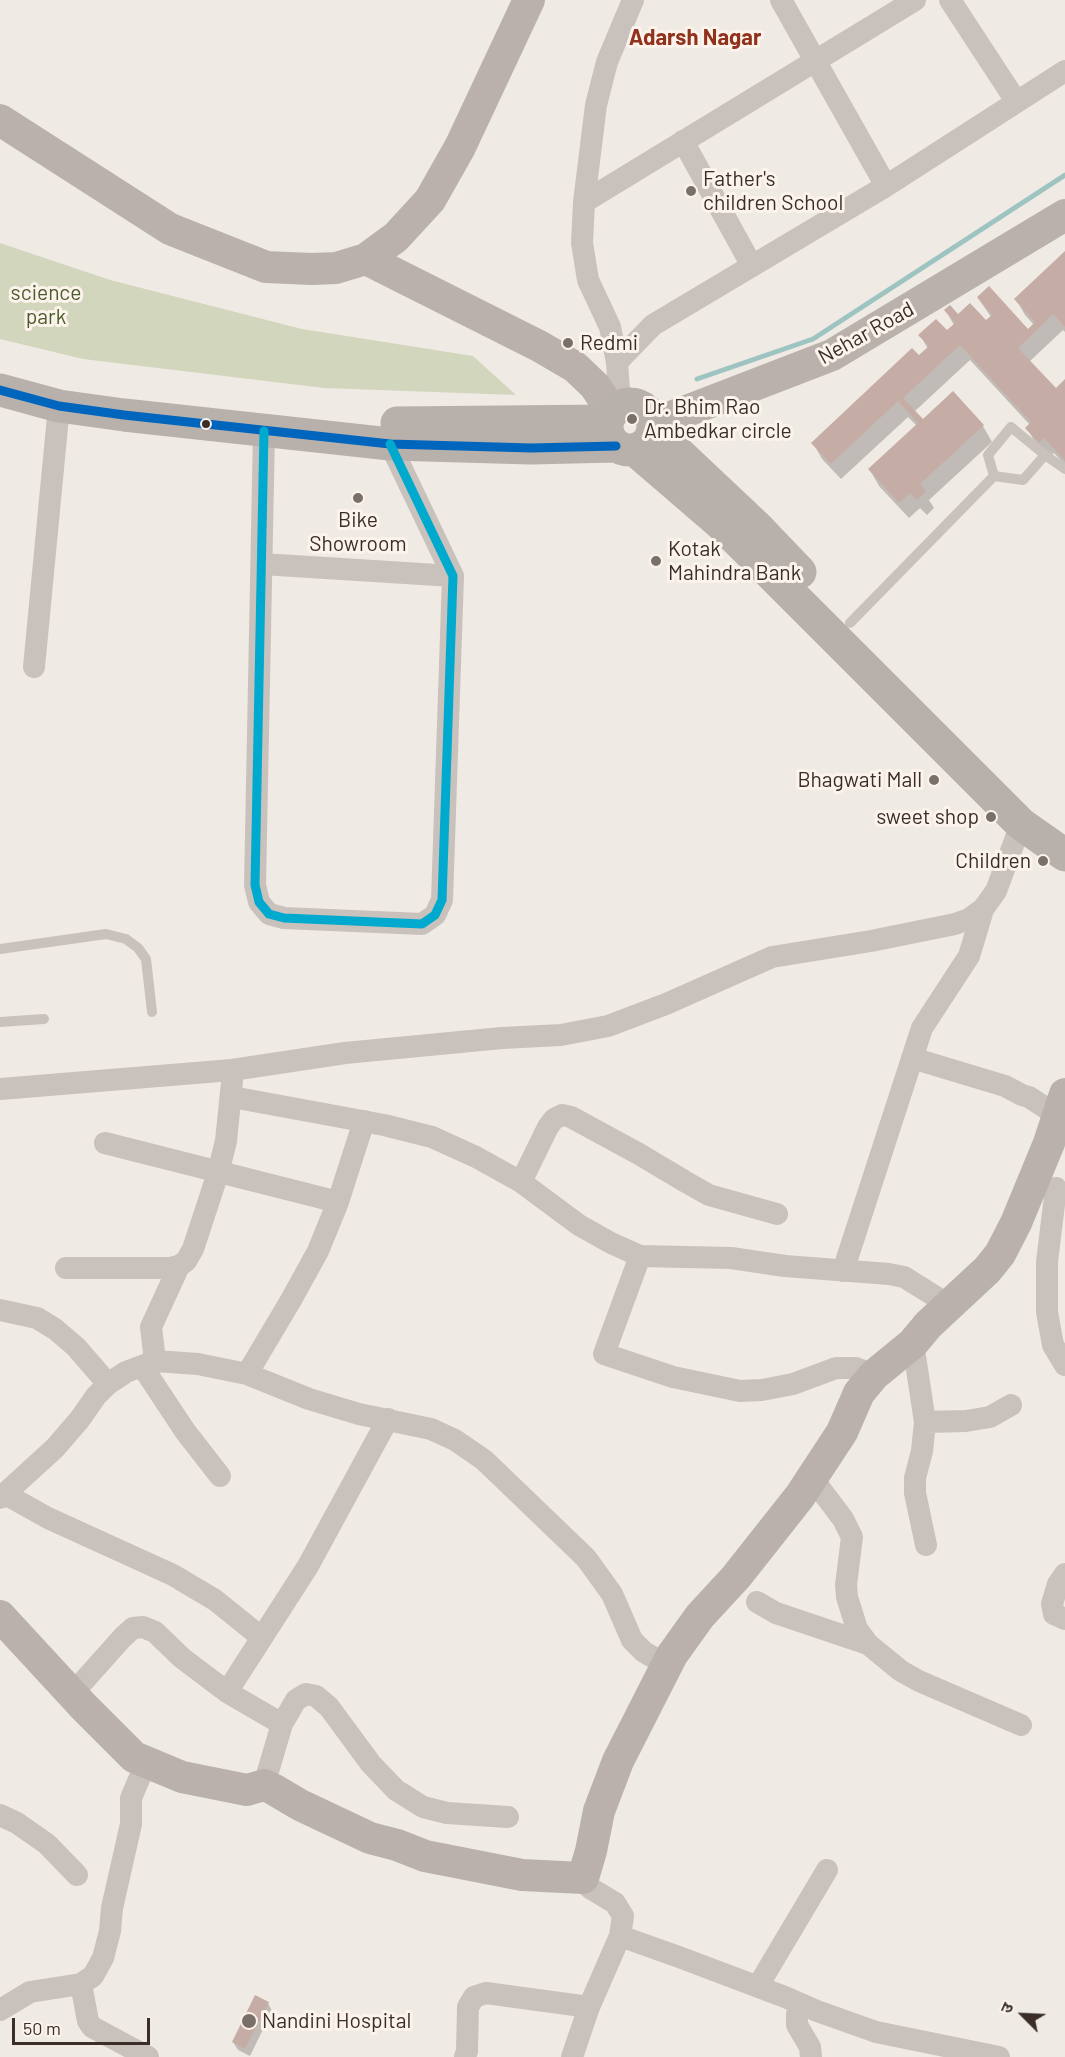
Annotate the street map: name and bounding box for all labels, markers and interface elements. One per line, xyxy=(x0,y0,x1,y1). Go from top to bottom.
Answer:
district label: Adarsh Nagar xyxy=(629,25,761,51)
place label: Father's children School xyxy=(703,166,843,216)
marker: Father's children School xyxy=(684,184,698,198)
park label: science park xyxy=(11,280,81,330)
street label: Nehar Road xyxy=(814,296,918,370)
place label: Redmi xyxy=(580,330,638,356)
marker: Redmi xyxy=(561,336,575,350)
place label: Dr. Bhim Rao Ambedkar circle xyxy=(644,394,792,444)
marker: Dr. Bhim Rao Ambedkar circle xyxy=(625,412,639,426)
unlabelled marker xyxy=(200,418,212,430)
marker: Bike Showroom xyxy=(351,491,365,505)
place label: Bike Showroom xyxy=(309,507,407,557)
place label: Kotak Mahindra Bank xyxy=(668,536,801,586)
marker: Kotak Mahindra Bank xyxy=(649,554,663,568)
place label: Bhagwati Mall xyxy=(797,767,922,793)
marker: Bhagwati Mall xyxy=(927,773,941,787)
place label: sweet shop xyxy=(876,804,979,830)
marker: sweet shop xyxy=(984,810,998,824)
place label: Children xyxy=(955,848,1031,874)
marker: Children xyxy=(1036,854,1050,868)
north arrow xyxy=(993,1985,1053,2045)
text: उ xyxy=(996,1999,1017,2016)
scale bar xyxy=(15,2006,153,2044)
place label: Nandini Hospital xyxy=(262,2008,411,2034)
marker: Nandini Hospital xyxy=(240,2012,258,2030)
text: 50 m xyxy=(23,2017,61,2039)

